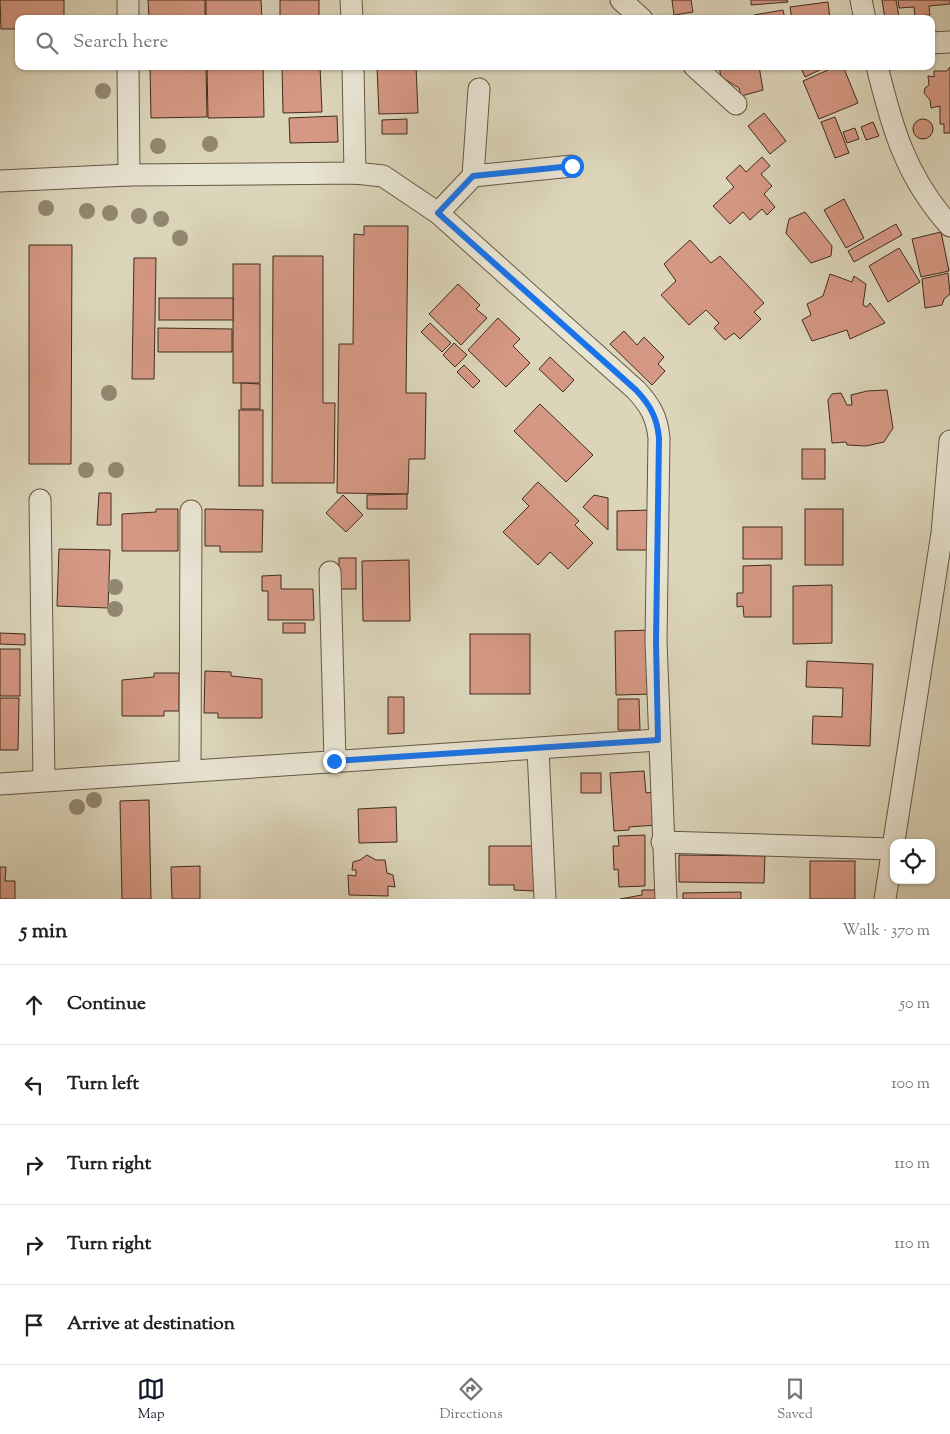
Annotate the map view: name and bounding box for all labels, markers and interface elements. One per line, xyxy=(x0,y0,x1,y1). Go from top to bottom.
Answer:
search box xyxy=(15,15,935,70)
icon: search xyxy=(33,29,61,57)
text: Search here xyxy=(73,29,168,56)
route start xyxy=(561,155,584,178)
route end xyxy=(323,750,346,773)
map controls xyxy=(890,839,935,884)
button: locate xyxy=(890,839,935,884)
text: 5 min xyxy=(20,917,67,947)
text: Walk · 370 m xyxy=(842,920,930,943)
icon: ahead xyxy=(20,991,48,1019)
text: Continue xyxy=(67,991,146,1018)
text: 50 m xyxy=(899,993,930,1016)
icon: left xyxy=(20,1071,48,1099)
text: Turn left xyxy=(67,1071,139,1098)
text: 100 m xyxy=(891,1073,930,1096)
icon: right xyxy=(20,1151,48,1179)
text: Turn right xyxy=(67,1151,151,1178)
text: 110 m xyxy=(894,1153,930,1176)
icon: right xyxy=(20,1231,48,1259)
text: Turn right xyxy=(67,1231,151,1258)
text: 110 m xyxy=(894,1233,930,1256)
icon: arrive xyxy=(20,1311,48,1339)
text: Arrive at destination xyxy=(67,1311,235,1338)
tab: Map xyxy=(137,1375,165,1425)
tab: Directions xyxy=(439,1375,503,1425)
tab: Saved xyxy=(777,1375,813,1425)

